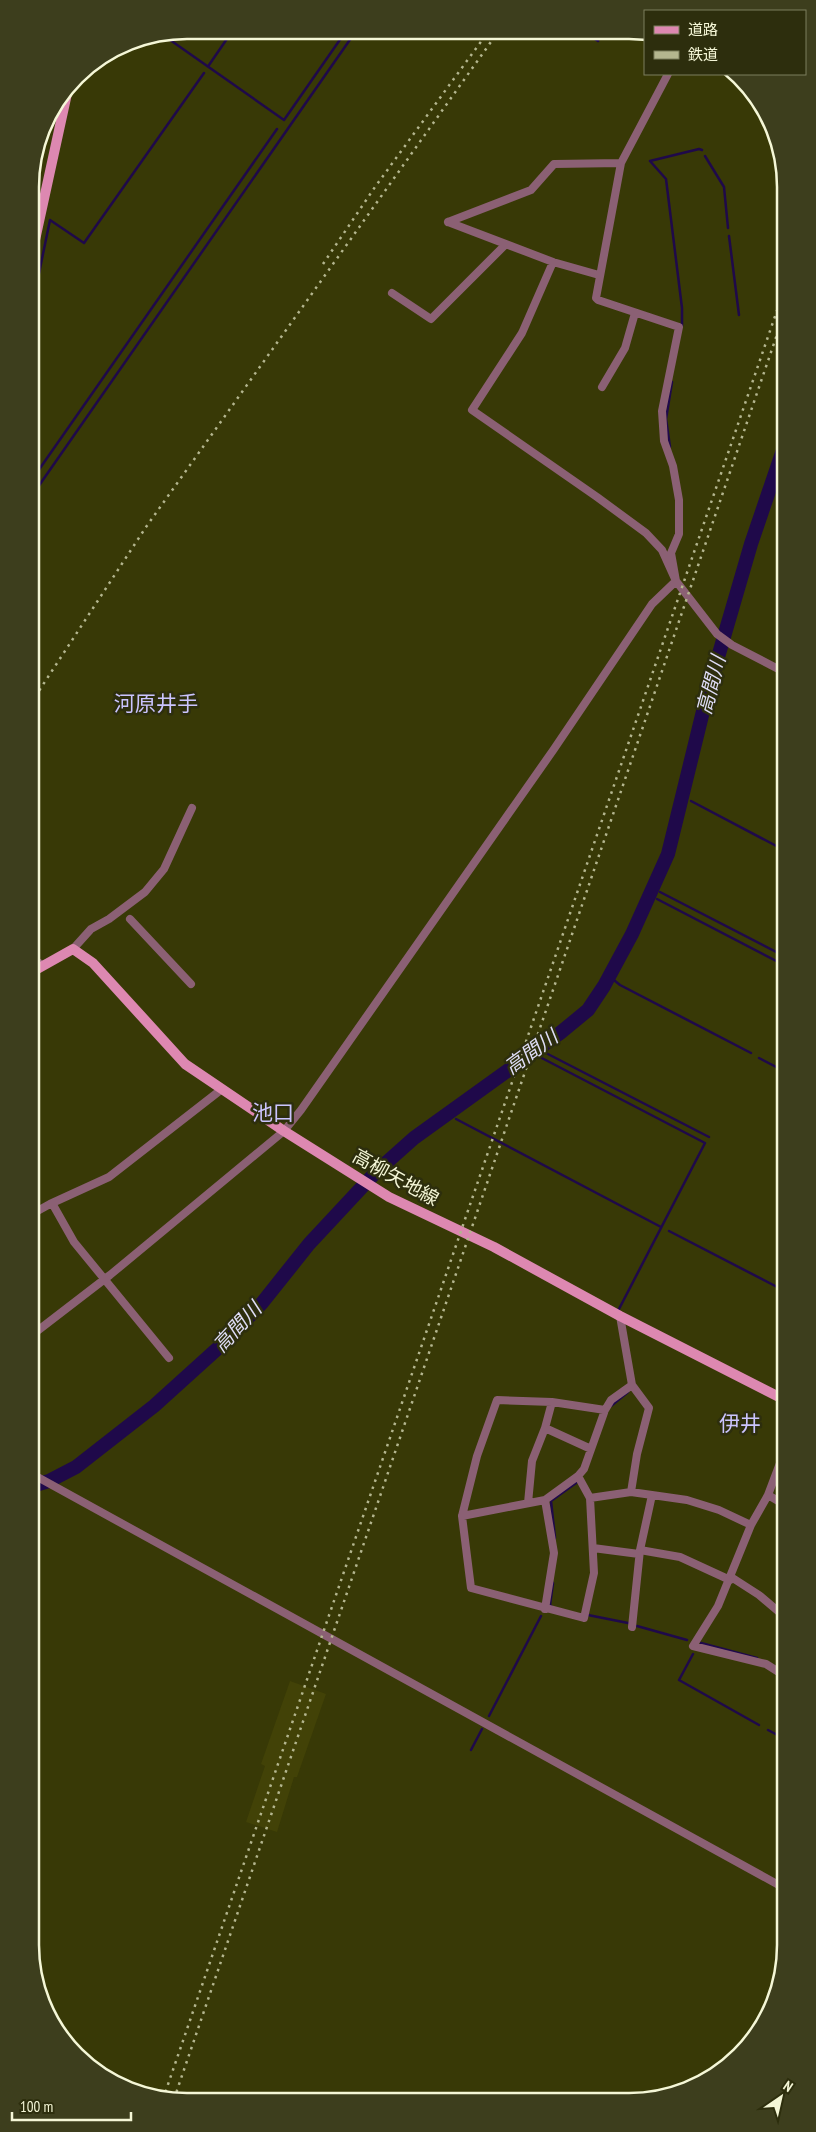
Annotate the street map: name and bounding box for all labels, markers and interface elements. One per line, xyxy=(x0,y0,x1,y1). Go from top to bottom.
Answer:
legend xyxy=(644,10,806,75)
text: 道路 xyxy=(688,20,718,39)
text: 鉄道 xyxy=(688,45,718,64)
water label: 高間川 xyxy=(691,651,732,717)
district label: 河原井手 xyxy=(114,690,198,717)
water label: 高間川 xyxy=(499,1023,565,1080)
district label: 池口 xyxy=(252,1099,294,1126)
street label: 高柳矢地線 xyxy=(349,1143,443,1211)
water label: 高間川 xyxy=(207,1295,268,1358)
district label: 伊井 xyxy=(719,1410,761,1437)
north arrow xyxy=(756,2072,806,2122)
text: N xyxy=(780,2077,796,2096)
scale bar xyxy=(12,2090,131,2122)
text: 100 m xyxy=(20,2097,53,2116)

